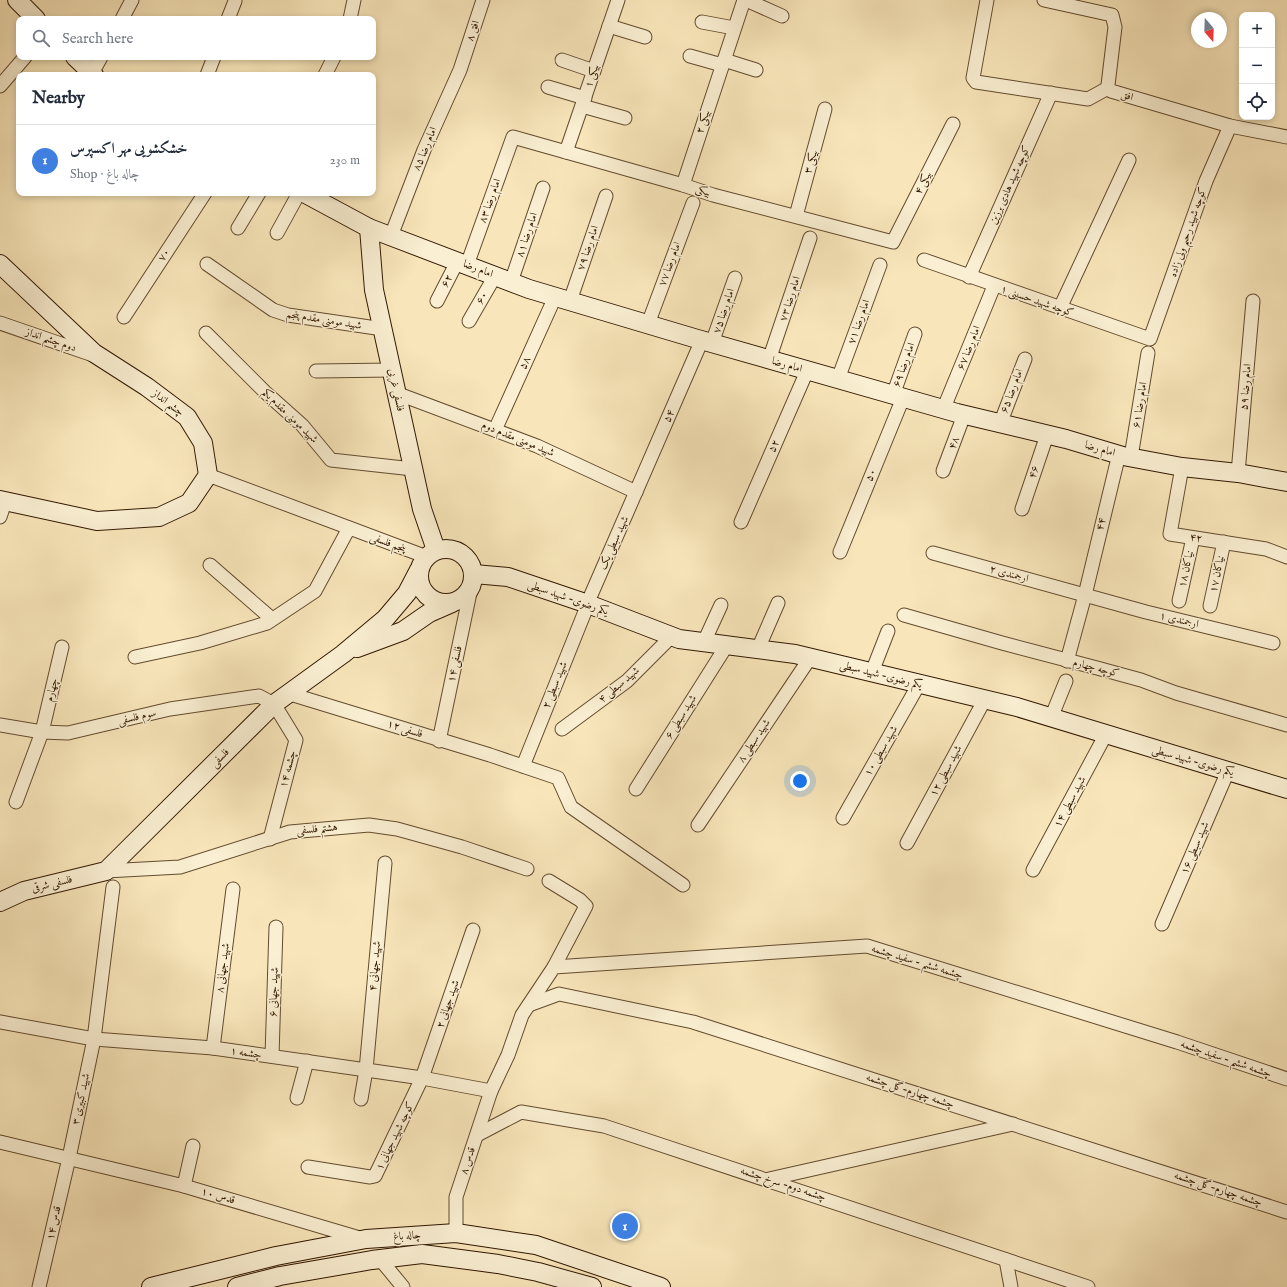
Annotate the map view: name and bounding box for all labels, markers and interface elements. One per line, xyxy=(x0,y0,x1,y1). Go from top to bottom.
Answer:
north arrow xyxy=(1191,12,1227,48)
map controls xyxy=(1239,12,1275,120)
button: + xyxy=(1239,12,1275,48)
search box xyxy=(16,16,376,60)
street label: افق ۸ xyxy=(463,19,483,43)
icon: search xyxy=(30,27,52,49)
text: Search here xyxy=(62,29,133,48)
button: − xyxy=(1239,48,1275,84)
street label: ۱ بیکی xyxy=(581,62,603,90)
button: locate xyxy=(1239,84,1275,120)
text: Nearby xyxy=(32,88,85,109)
street label: افق xyxy=(1119,88,1135,104)
street label: ۲ بیکی xyxy=(693,108,713,136)
street label: امام رضا ۸۵ xyxy=(409,125,442,174)
text: خشکشویی مهر اکسپرس xyxy=(70,139,188,158)
street label: کوچه شهید هادی برزین xyxy=(986,143,1034,227)
street label: ۳ بیکی xyxy=(801,148,821,175)
text: 1 xyxy=(43,152,47,169)
text: 230 m xyxy=(330,152,360,169)
text: Shop · چاله باغ xyxy=(70,166,139,183)
street label: ۴ بیکی xyxy=(911,169,935,197)
street label: امام رضا ۸۳ xyxy=(475,177,506,226)
street label: بیکی xyxy=(694,182,713,200)
street label: کوچه شهید رحیم ولی زاده xyxy=(1166,185,1213,280)
street label: امام رضا ۸۱ xyxy=(513,211,543,260)
street label: امام رضا ۷۹ xyxy=(574,224,604,273)
street label: امام رضا ۷۷ xyxy=(655,240,687,289)
street label: ۷۰ xyxy=(155,246,173,264)
street label: امام رضا xyxy=(460,257,495,283)
street label: ۶۲ xyxy=(438,272,456,290)
street label: امام رضا ۷۳ xyxy=(776,275,806,324)
street label: کوچه شهید حسینی ۱ xyxy=(998,282,1075,321)
street label: امام رضا ۷۵ xyxy=(710,287,740,336)
street label: ۶۰ xyxy=(473,289,491,307)
street label: امام رضا ۷۱ xyxy=(844,298,875,347)
street label: شهید مومنی مقدم پنجم xyxy=(285,307,363,336)
street label: دوم چشم انداز xyxy=(22,324,78,358)
street label: امام رضا ۶۷ xyxy=(954,324,986,373)
street label: امام رضا ۶۹ xyxy=(889,341,920,390)
street label: ۵۸ xyxy=(516,354,534,372)
street label: امام رضا xyxy=(770,354,804,378)
street label: ۵۹ امام رضا xyxy=(1237,363,1257,411)
street label: فلسفی غربی xyxy=(384,367,407,413)
street label: امام رضا ۶۵ xyxy=(997,367,1029,416)
street label: امام رضا ۶۱ xyxy=(1129,381,1153,429)
street label: چشم انداز xyxy=(147,386,187,422)
street label: شهید مومنی مقدم یکم xyxy=(257,386,321,449)
street label: ۵۴ xyxy=(660,407,678,425)
street label: شهید مومنی مقدم دوم xyxy=(479,418,557,462)
street label: ۴۸ xyxy=(945,434,963,452)
street label: ۵۲ xyxy=(765,437,783,455)
street label: امام رضا xyxy=(1083,438,1117,462)
street label: ۴۶ xyxy=(1025,464,1043,480)
street label: ۵۰ xyxy=(862,466,880,484)
street label: شهید سبطی یک xyxy=(596,514,633,573)
street label: ۴۴ xyxy=(1093,516,1109,532)
street label: پنجم فلسفی xyxy=(367,530,409,559)
street label: ۴۲ xyxy=(1189,530,1203,546)
street label: ۱۸ نیاکان xyxy=(1175,549,1197,589)
street label: ۱۷ نیاکان xyxy=(1206,554,1228,594)
street label: ۲ ارجمندی xyxy=(988,562,1030,586)
street label: یکم رضوی- شهید سبطی xyxy=(525,578,611,621)
street label: ۱ ارجمندی xyxy=(1158,609,1200,631)
street label: ۱۴ فلسفی xyxy=(444,645,467,684)
street label: کوچه چهارم xyxy=(1071,655,1121,682)
street label: یکم رضوی- شهید سبطی xyxy=(838,658,925,695)
street label: ۲ شهید سبطی xyxy=(539,659,572,711)
street label: ۴ شهید سبطی xyxy=(596,664,643,707)
street label: چهارم xyxy=(43,677,63,703)
street label: ۶ شهید سبطی xyxy=(662,692,701,742)
street label: سوم فلسفی xyxy=(116,706,158,730)
street label: ۸ شهید سبطی xyxy=(734,716,775,766)
street label: ۱۲ فلسفی xyxy=(385,717,425,742)
street label: ۱۰ شهید سبطی xyxy=(861,723,902,779)
street label: ۱۲ شهید سبطی xyxy=(927,743,966,799)
street label: یکم رضوی- شهید سبطی xyxy=(1150,743,1236,782)
street label: فلسفی xyxy=(207,745,233,771)
street label: ۱۴ چشمه xyxy=(276,749,300,789)
your location xyxy=(790,771,810,791)
street label: شهید سبطی ۱۴ xyxy=(1051,774,1090,830)
street label: شهید سبطی ۱۶ xyxy=(1178,819,1213,877)
street label: هشتم فلسفی xyxy=(296,820,338,841)
street label: فلسفی شرقی xyxy=(30,872,74,897)
street label: ۴ شهید جهانی xyxy=(366,940,384,992)
street label: چشمه ششم - سفید چشمه xyxy=(869,941,965,985)
street label: ۸ شهید جهانی xyxy=(213,942,233,994)
street label: ۶ شهید جهانی xyxy=(266,967,282,1017)
street label: ۲ شهید جهانی xyxy=(433,978,463,1030)
street label: چشمه ششم - سفید چشمه xyxy=(1178,1037,1273,1084)
street label: چشمه ۱ xyxy=(229,1044,263,1062)
street label: چشمه چهارم-گل چشمه xyxy=(864,1069,956,1114)
street label: ۳ شهید کبیری xyxy=(69,1072,93,1126)
street label: کوچه شهید جهانی ۱ xyxy=(372,1100,418,1172)
street label: قدس ۸ xyxy=(457,1145,479,1177)
street label: چشمه دوم- سرخ چشمه xyxy=(737,1164,828,1207)
street label: چشمه چهارم-گل چشمه xyxy=(1172,1167,1264,1212)
street label: قدس ۱۰ xyxy=(199,1184,237,1208)
street label: قدس ۱۴ xyxy=(43,1205,65,1241)
pin: 1 xyxy=(612,1211,638,1241)
street label: چاله باغ xyxy=(392,1228,422,1246)

